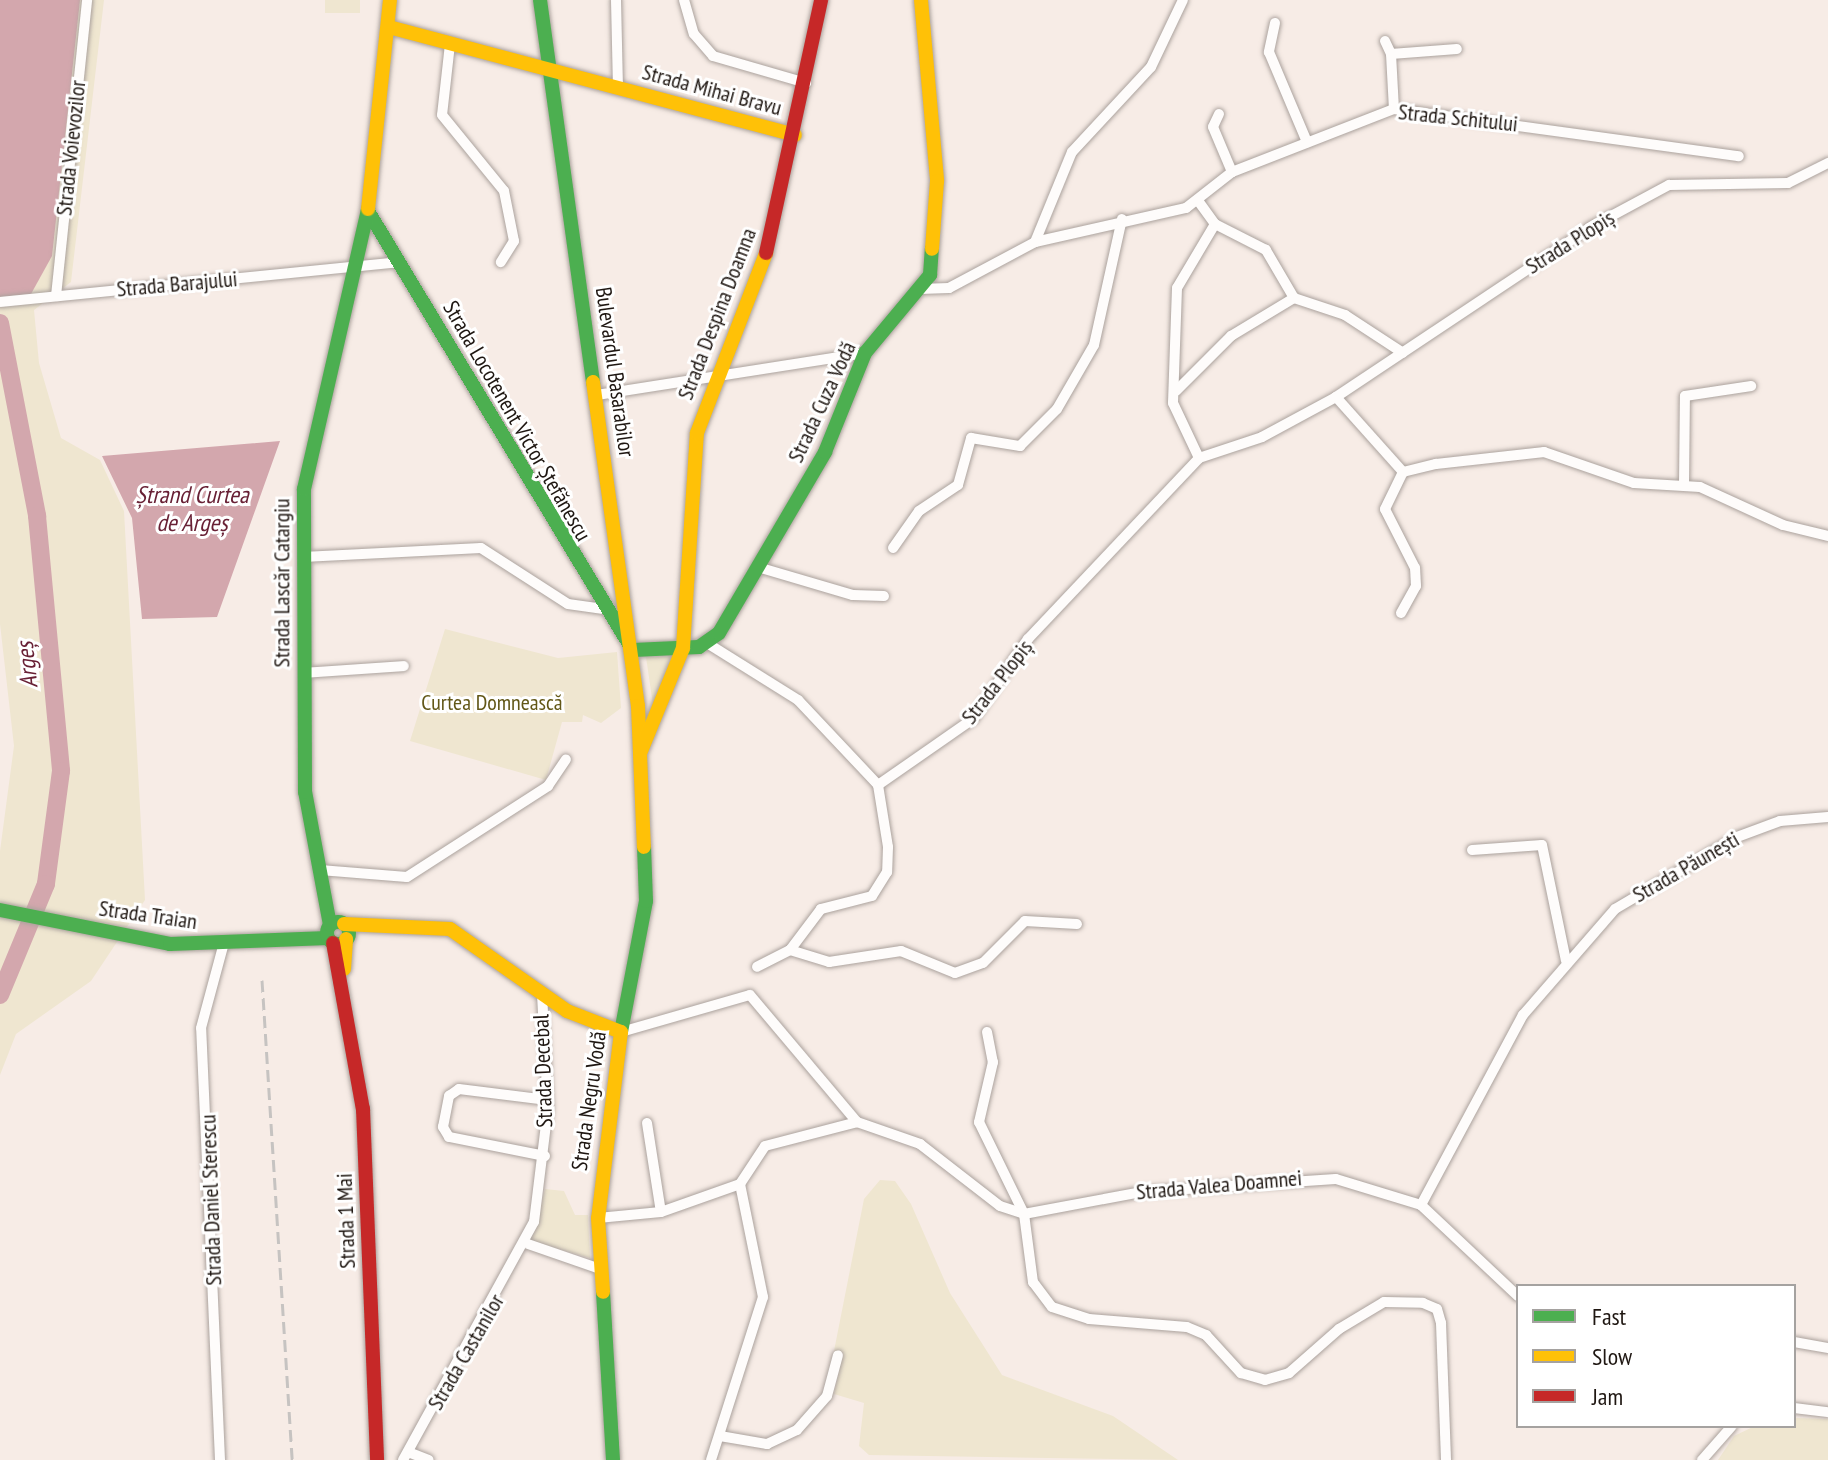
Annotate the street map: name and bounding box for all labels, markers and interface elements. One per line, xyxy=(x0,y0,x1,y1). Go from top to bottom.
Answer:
street label: Strada Mihai Bravu xyxy=(639,59,785,121)
street label: Strada Voievozilor xyxy=(51,79,91,217)
street label: Strada Schitului xyxy=(1397,99,1519,137)
street label: Strada Plopiș xyxy=(1521,204,1619,280)
street label: Strada Despina Doamna xyxy=(672,225,762,403)
street label: Strada Barajului xyxy=(116,266,238,302)
street label: Bulevardul Basarabilor xyxy=(590,285,640,459)
street label: Strada Locotenent Victor Ștefănescu xyxy=(437,296,597,546)
street label: Strada Cuza Vodă xyxy=(782,337,862,467)
water label: Ștrand Curtea de Argeș xyxy=(135,481,249,537)
street label: Strada Lascăr Catargiu xyxy=(269,499,295,667)
street label: Strada Plopiș xyxy=(956,635,1038,729)
water label: Argeș xyxy=(10,640,44,690)
park label: Curtea Domnească xyxy=(421,690,563,716)
street label: Strada Păunești xyxy=(1628,826,1744,908)
street label: Strada Traian xyxy=(97,895,199,935)
street label: Strada Decebal xyxy=(528,1014,558,1128)
street label: Strada Negru Vodă xyxy=(566,1029,612,1173)
street label: Strada Daniel Sterescu xyxy=(195,1114,227,1286)
street label: Strada Valea Doamnei xyxy=(1135,1165,1303,1205)
street label: Strada 1 Mai xyxy=(331,1173,361,1269)
legend xyxy=(1516,1284,1796,1428)
street label: Strada Castanilor xyxy=(422,1289,510,1415)
text: Fast xyxy=(1592,1301,1626,1332)
text: Slow xyxy=(1592,1341,1632,1372)
text: Jam xyxy=(1592,1381,1623,1412)

